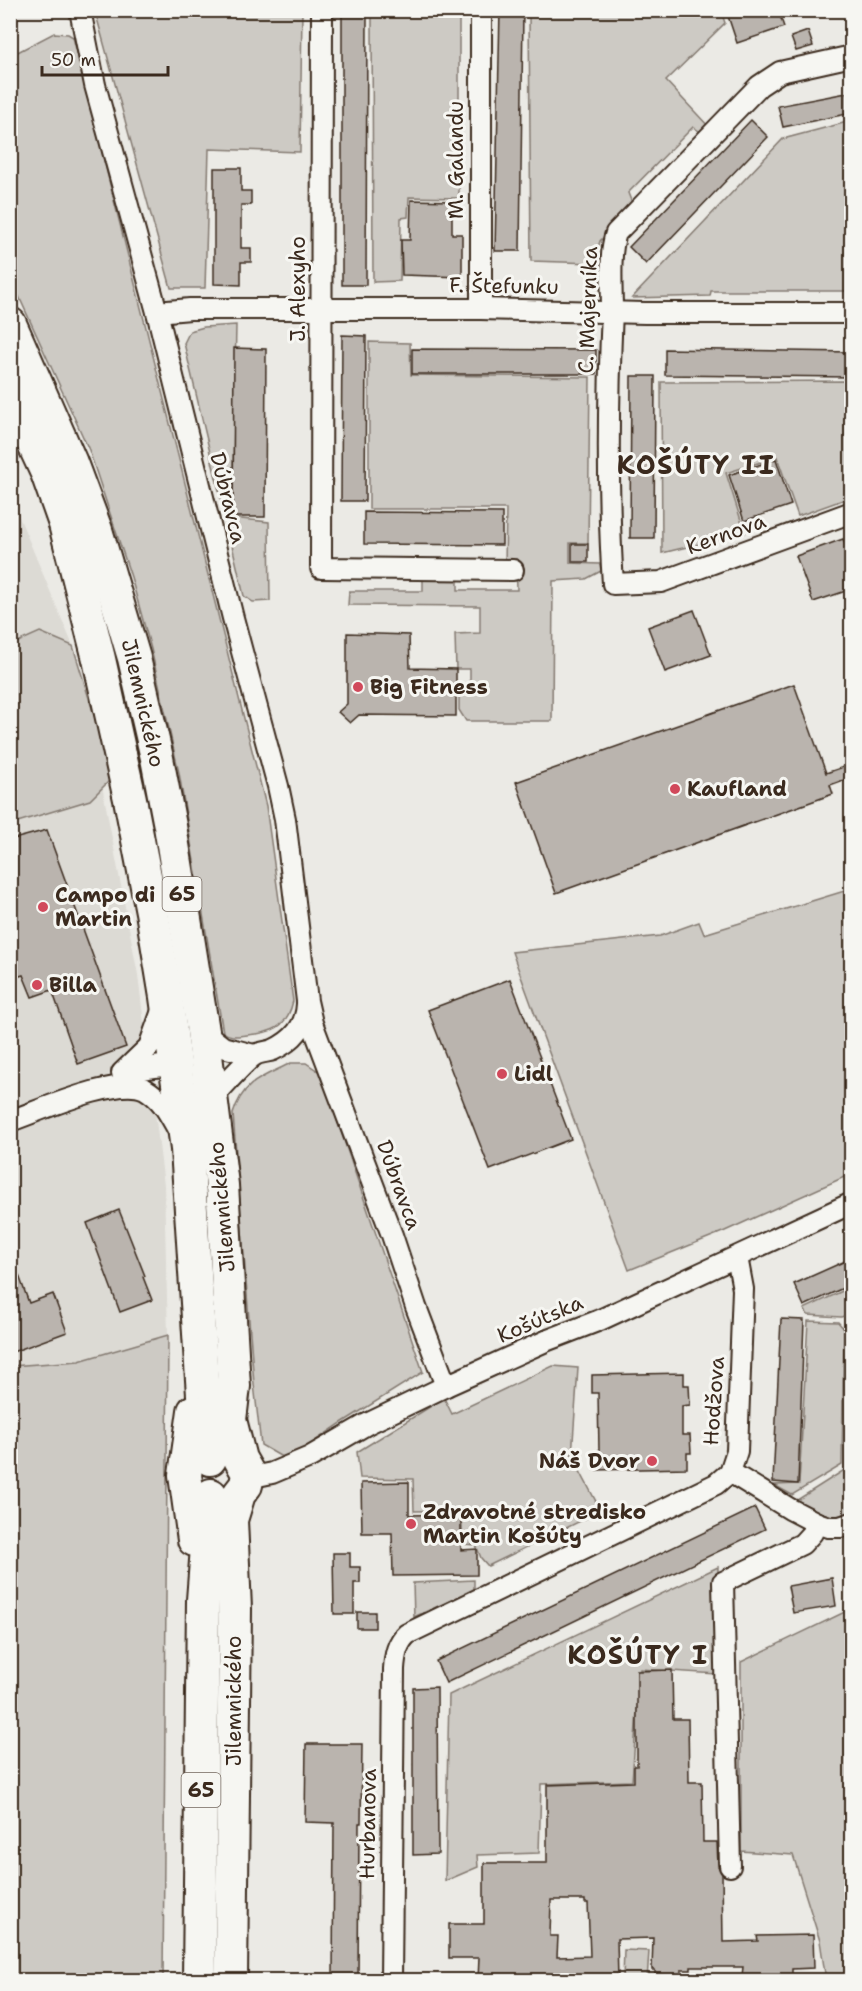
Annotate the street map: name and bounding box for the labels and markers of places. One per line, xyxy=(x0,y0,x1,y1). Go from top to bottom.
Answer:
place label: Big Fitness xyxy=(370,673,488,701)
marker: Big Fitness xyxy=(351,680,365,694)
place label: Kaufland xyxy=(687,775,787,803)
marker: Kaufland xyxy=(668,782,682,796)
place label: Campo di Martin xyxy=(55,881,156,933)
marker: Campo di Martin xyxy=(36,900,50,914)
place label: Billa xyxy=(49,971,98,999)
marker: Billa xyxy=(30,978,44,992)
place label: Lidl xyxy=(514,1060,553,1088)
marker: Lidl xyxy=(495,1067,509,1081)
place label: Náš Dvor xyxy=(539,1447,640,1475)
marker: Náš Dvor xyxy=(645,1454,659,1468)
place label: Zdravotné stredisko Martin Košúty xyxy=(423,1498,646,1550)
marker: Zdravotné stredisko Martin Košúty xyxy=(404,1517,418,1531)

